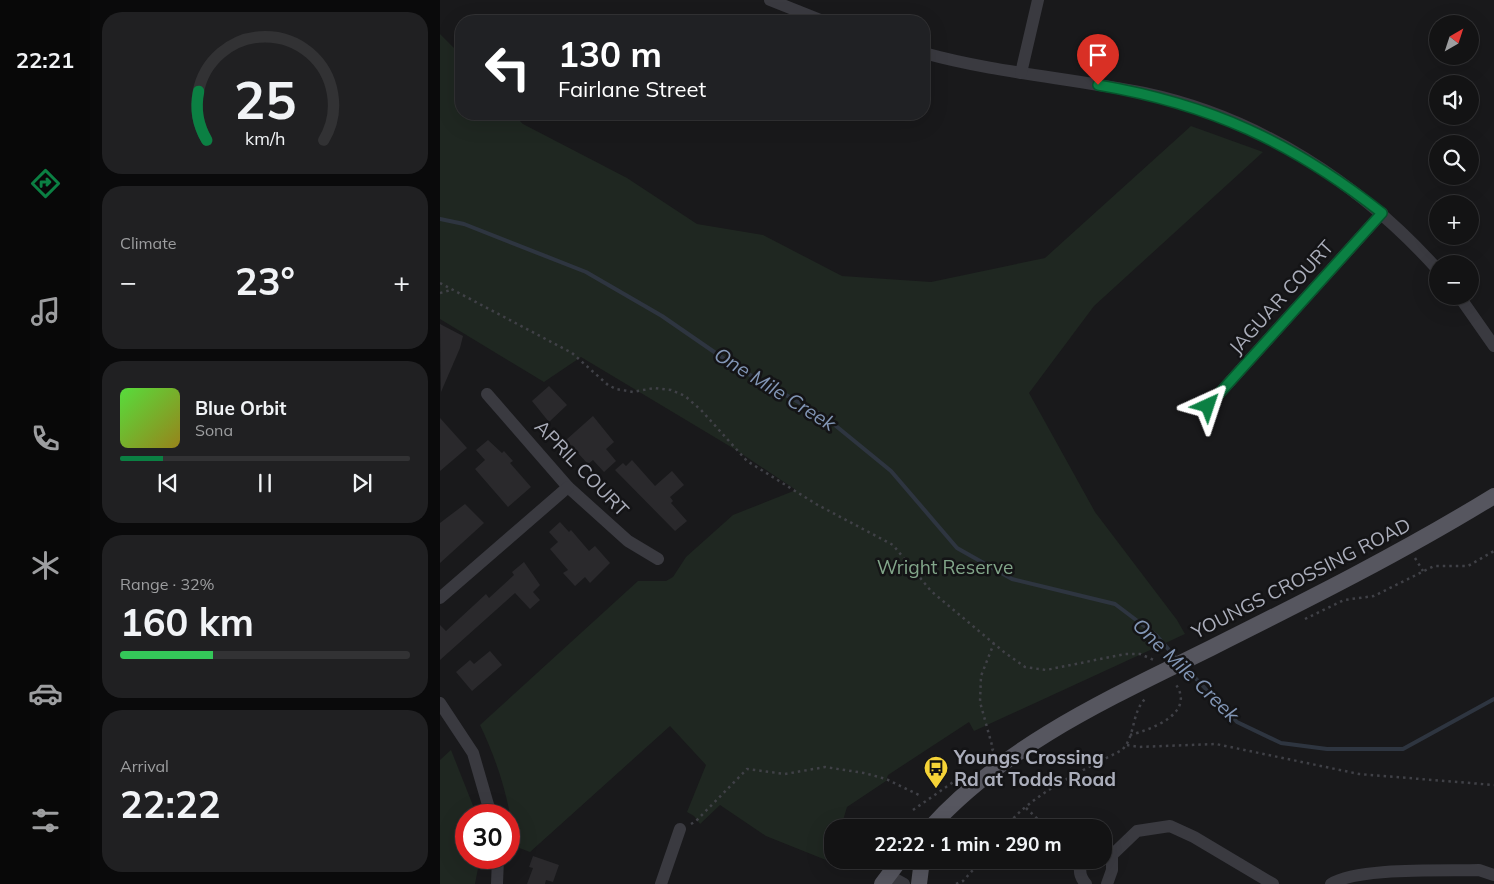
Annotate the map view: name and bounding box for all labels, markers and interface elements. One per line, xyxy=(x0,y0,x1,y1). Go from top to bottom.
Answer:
north arrow xyxy=(1429,15,1479,65)
map controls xyxy=(1429,15,1479,305)
text: 130 m xyxy=(558,32,662,76)
pin xyxy=(1077,34,1119,85)
icon: left xyxy=(475,35,540,100)
icon: arrive xyxy=(1084,41,1112,69)
text: 22:21 xyxy=(16,46,74,74)
text: 25 xyxy=(234,67,296,132)
text: Fairlane Street xyxy=(558,75,706,103)
button: sound xyxy=(1429,75,1479,125)
text: km/h xyxy=(245,127,285,149)
button: search xyxy=(1429,135,1479,185)
icon: directions xyxy=(28,166,63,201)
button: + xyxy=(1429,195,1479,245)
text: Climate xyxy=(120,233,176,253)
street label: JAGUAR COURT xyxy=(1224,235,1339,359)
button: − xyxy=(1429,255,1479,305)
text: 23° xyxy=(235,257,295,305)
text: − xyxy=(120,264,137,299)
text: + xyxy=(393,264,410,299)
icon: music xyxy=(28,294,63,329)
water label: One Mile Creek xyxy=(710,341,841,436)
position arrow xyxy=(1181,379,1233,431)
text: Blue Orbit xyxy=(195,396,286,420)
street label: APRIL COURT xyxy=(530,415,634,522)
text: Sona xyxy=(195,420,233,440)
icon: phone xyxy=(28,421,63,456)
icon: previous xyxy=(154,469,182,497)
icon: pause xyxy=(251,469,279,497)
icon: next xyxy=(348,469,376,497)
street label: YOUNGS CROSSING ROAD xyxy=(1187,512,1414,644)
icon: climate xyxy=(28,548,63,583)
park label: Wright Reserve xyxy=(877,555,1013,579)
text: Range · 32% xyxy=(120,574,215,594)
text: 160 km xyxy=(120,598,254,646)
water label: One Mile Creek xyxy=(1128,612,1245,727)
icon: car xyxy=(28,676,63,711)
place label: Youngs Crossing Rd at Todds Road xyxy=(953,745,1116,791)
bus stop icon: Youngs Crossing Rd at Todds Road xyxy=(923,755,949,789)
text: Arrival xyxy=(120,756,169,776)
text: 22:22 xyxy=(120,780,221,828)
icon: filters xyxy=(28,803,63,838)
speed limit sign: 30 xyxy=(455,804,520,869)
text: 22:22 · 1 min · 290 m xyxy=(874,832,1062,856)

